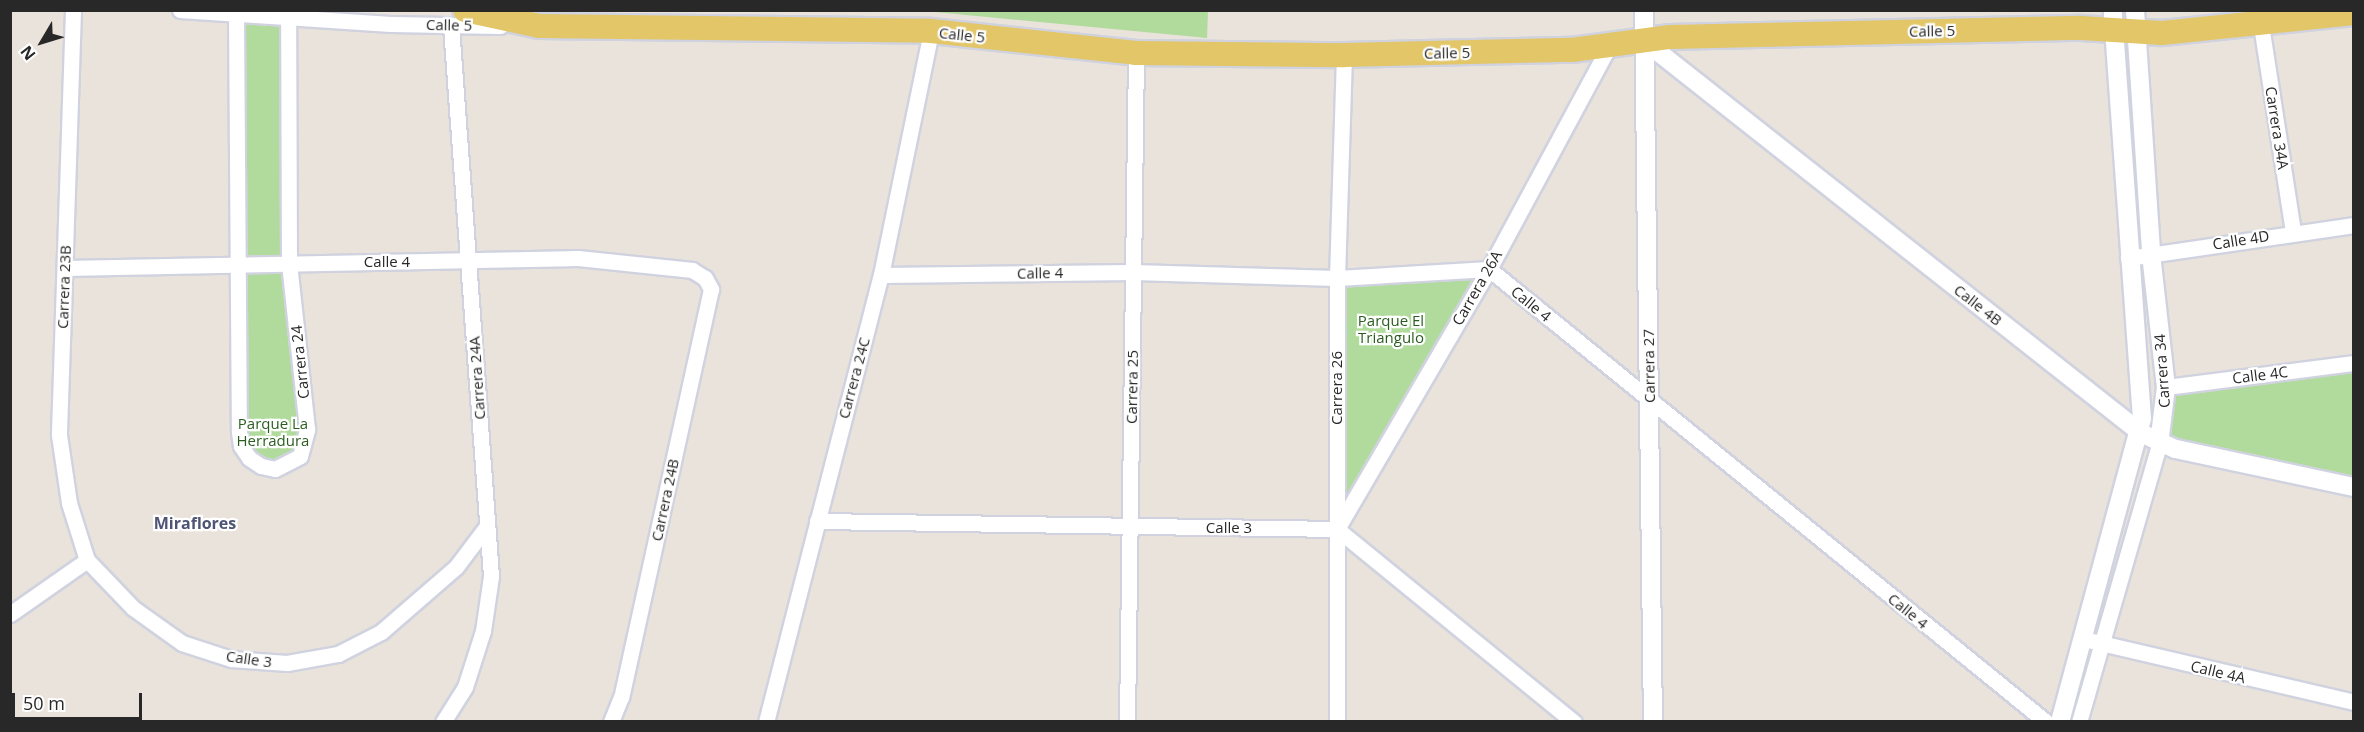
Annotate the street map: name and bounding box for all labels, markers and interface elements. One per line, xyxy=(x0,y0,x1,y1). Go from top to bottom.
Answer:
north arrow xyxy=(12,12,72,72)
street label: Calle 5 xyxy=(426,16,472,34)
street label: Calle 5 xyxy=(1909,22,1955,40)
street label: Calle 5 xyxy=(938,24,986,46)
text: N xyxy=(15,41,40,65)
street label: Calle 5 xyxy=(1424,44,1470,62)
street label: Carrera 34A xyxy=(2262,85,2292,171)
street label: Calle 4D xyxy=(2211,227,2271,253)
street label: Carrera 23B xyxy=(54,245,74,329)
street label: Carrera 26A xyxy=(1448,247,1506,329)
street label: Calle 4 xyxy=(364,253,410,271)
street label: Calle 4 xyxy=(1017,264,1063,282)
street label: Calle 4B xyxy=(1950,281,2006,329)
street label: Calle 4 xyxy=(1507,282,1555,326)
park label: Parque El Triangulo xyxy=(1358,311,1424,346)
street label: Carrera 24 xyxy=(287,324,313,400)
street label: Carrera 27 xyxy=(1639,329,1659,403)
street label: Carrera 34 xyxy=(2150,333,2174,409)
street label: Carrera 24C xyxy=(835,335,873,421)
street label: Carrera 24A xyxy=(465,336,489,420)
street label: Carrera 25 xyxy=(1122,350,1142,424)
street label: Carrera 26 xyxy=(1328,351,1346,425)
street label: Calle 4C xyxy=(2231,363,2289,387)
park label: Parque La Herradura xyxy=(237,414,309,449)
street label: Carrera 24B xyxy=(647,457,683,543)
district label: Miraflores xyxy=(154,513,236,533)
street label: Calle 3 xyxy=(1206,519,1252,537)
street label: Calle 4 xyxy=(1884,589,1932,633)
street label: Calle 3 xyxy=(225,647,273,671)
street label: Calle 4A xyxy=(2189,657,2247,687)
scale bar xyxy=(15,681,146,719)
text: 50 m xyxy=(23,691,65,715)

